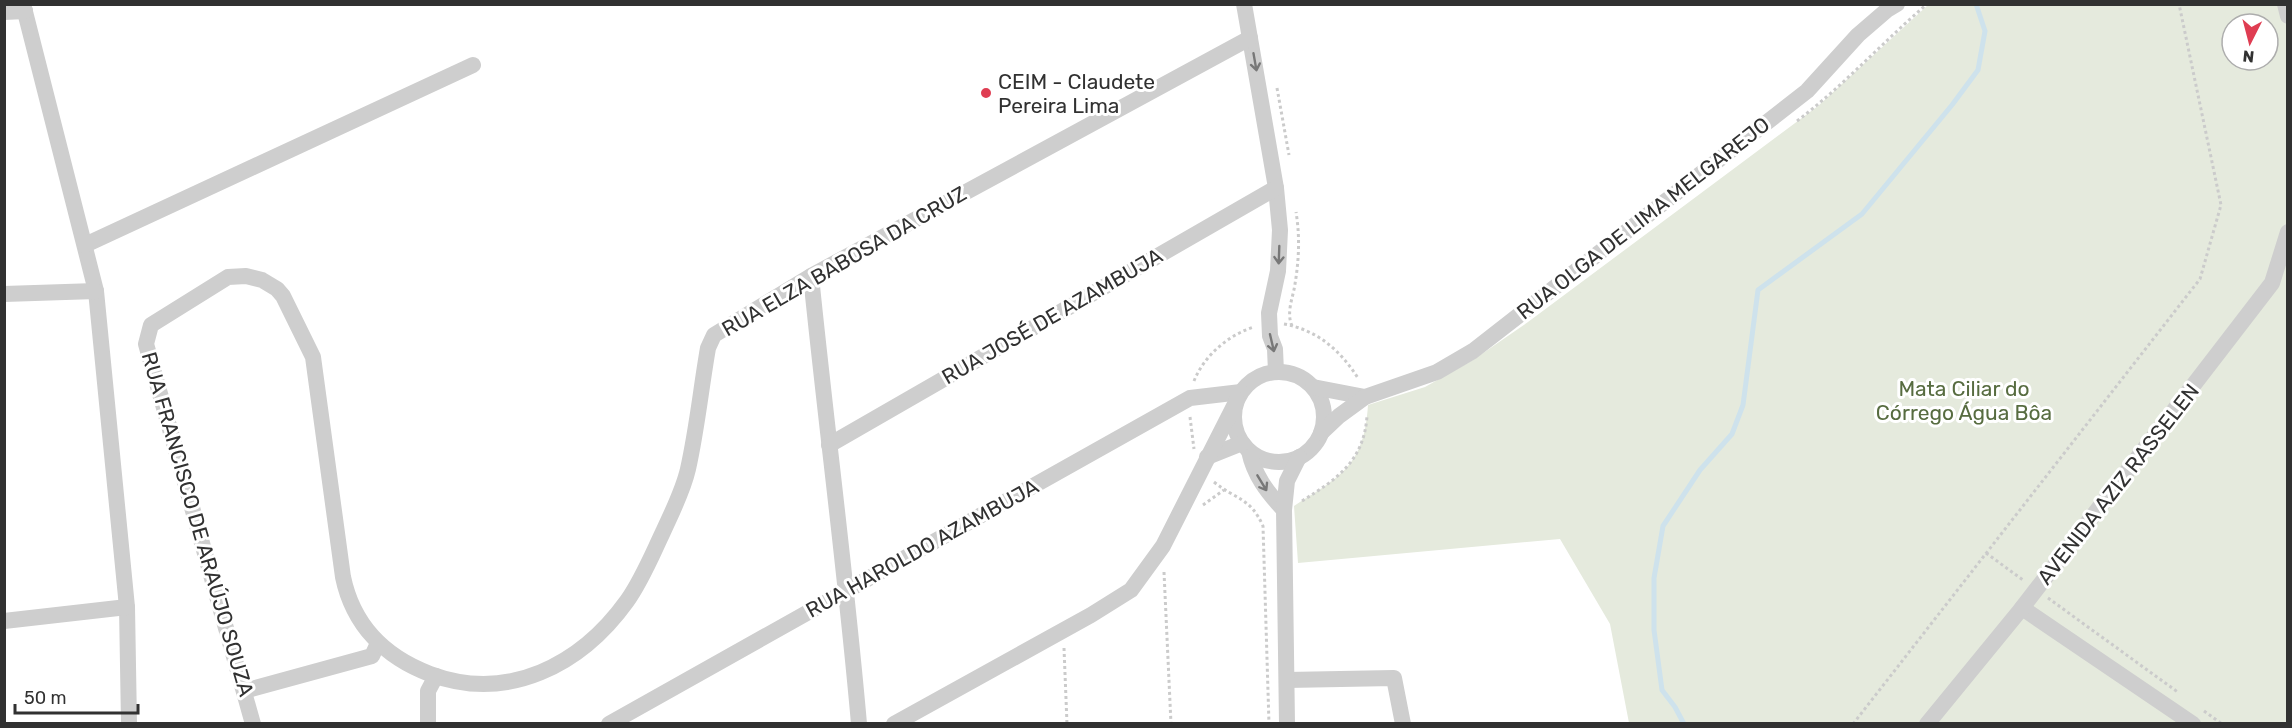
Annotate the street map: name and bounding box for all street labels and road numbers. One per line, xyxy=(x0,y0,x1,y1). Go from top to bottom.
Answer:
street label: RUA OLGA DE LIMA MELGAREJO xyxy=(1512,112,1774,324)
street label: RUA ELZA BABOSA DA CRUZ xyxy=(717,181,971,341)
street label: RUA JOSÉ DE AZAMBUJA xyxy=(937,243,1167,389)
street label: RUA FRANCISCO DE ARAÚJO SOUZA xyxy=(137,349,259,699)
street label: AVENIDA AZIZ RASSELEN xyxy=(2032,379,2204,589)
street label: RUA HAROLDO AZAMBUJA xyxy=(801,473,1043,623)

